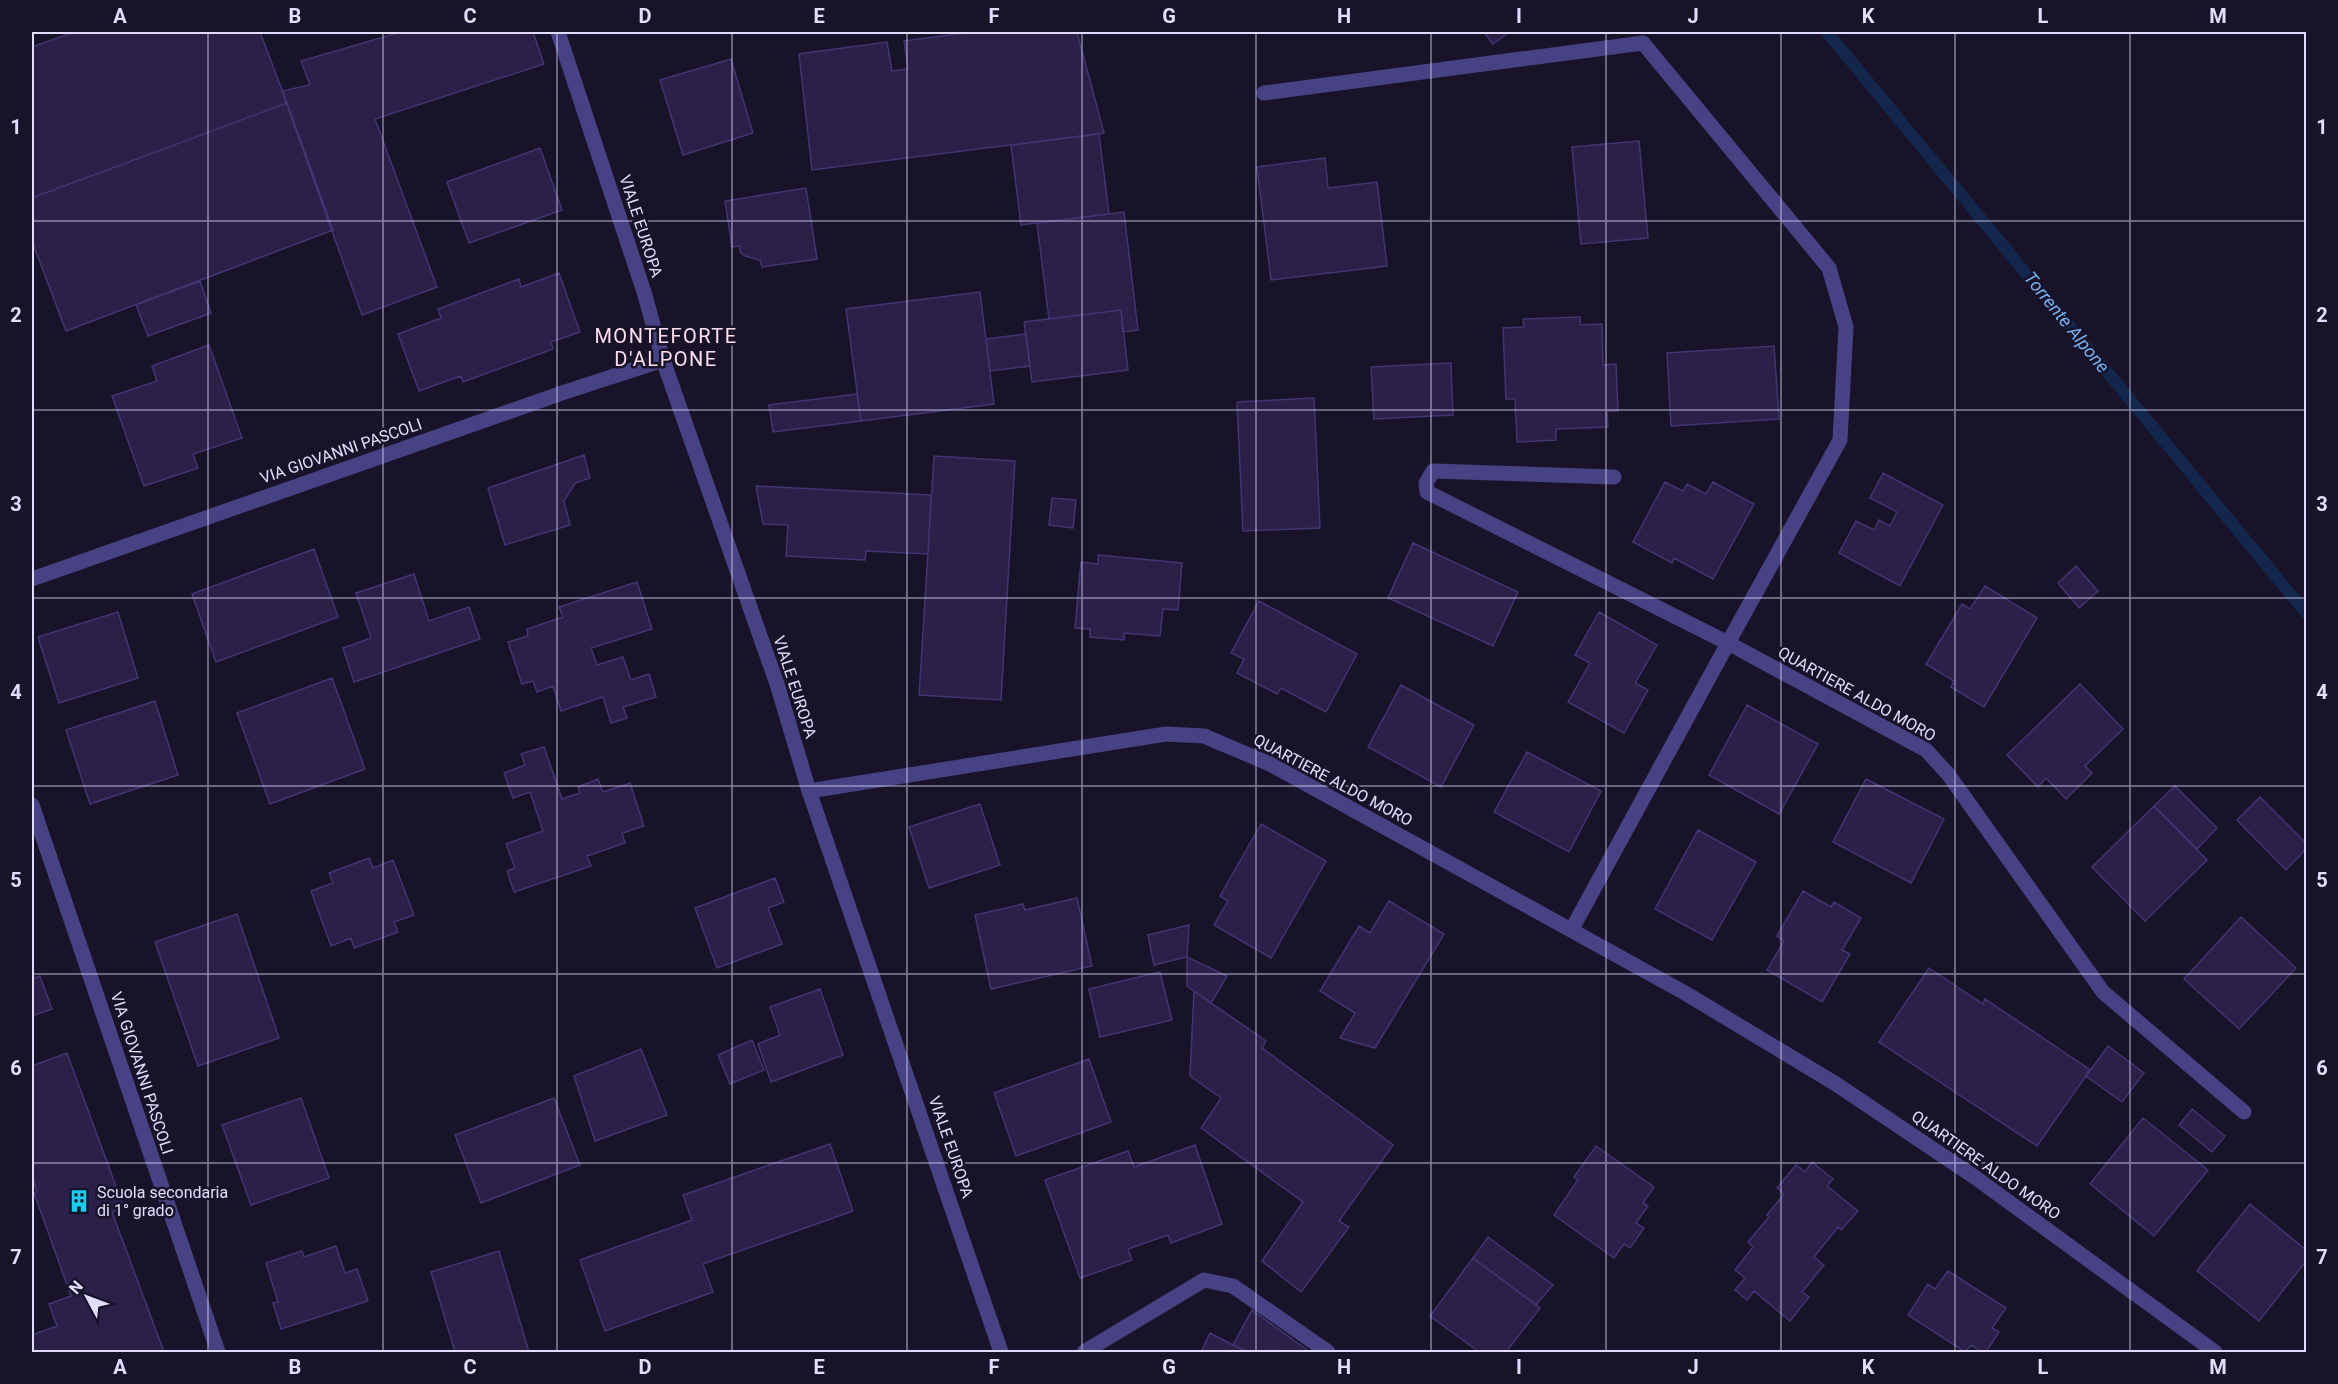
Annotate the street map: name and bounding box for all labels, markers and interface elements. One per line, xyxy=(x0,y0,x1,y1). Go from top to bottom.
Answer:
text: A xyxy=(113,4,127,28)
text: B xyxy=(289,4,301,28)
text: C xyxy=(463,4,477,28)
text: D xyxy=(639,4,652,28)
text: E xyxy=(813,4,825,28)
text: F xyxy=(989,4,1000,28)
text: G xyxy=(1162,4,1176,28)
text: H xyxy=(1337,4,1351,28)
text: I xyxy=(1516,4,1522,28)
text: J xyxy=(1687,4,1699,28)
text: K xyxy=(1862,4,1875,28)
text: L xyxy=(2038,4,2049,28)
text: M xyxy=(2209,4,2227,28)
text: 1 xyxy=(10,115,22,139)
text: 1 xyxy=(2316,115,2328,139)
street label: VIALE EUROPA xyxy=(615,172,667,280)
water label: Torrente Alpone xyxy=(2020,267,2114,377)
text: 2 xyxy=(10,303,22,327)
text: 2 xyxy=(2316,303,2328,327)
district label: MONTEFORTE D'ALPONE xyxy=(594,324,738,371)
street label: VIA GIOVANNI PASCOLI xyxy=(258,414,424,488)
text: 3 xyxy=(10,492,22,516)
text: 3 xyxy=(2316,492,2328,516)
street label: VIALE EUROPA xyxy=(769,633,821,741)
street label: QUARTIERE ALDO MORO xyxy=(1775,643,1939,745)
text: 4 xyxy=(10,680,22,704)
text: 4 xyxy=(2316,680,2328,704)
street label: QUARTIERE ALDO MORO xyxy=(1250,730,1416,830)
text: 5 xyxy=(10,868,22,892)
text: 5 xyxy=(2316,868,2328,892)
street label: VIA GIOVANNI PASCOLI xyxy=(107,989,177,1157)
text: 6 xyxy=(10,1056,22,1080)
text: 6 xyxy=(2316,1056,2328,1080)
street label: VIALE EUROPA xyxy=(925,1094,978,1201)
street label: QUARTIERE ALDO MORO xyxy=(1908,1106,2064,1224)
place label: Scuola secondaria di 1° grado xyxy=(97,1183,228,1220)
building icon: Scuola secondaria di 1° grado xyxy=(66,1188,92,1214)
text: 7 xyxy=(10,1245,22,1269)
text: 7 xyxy=(2316,1245,2328,1269)
north arrow xyxy=(57,1267,117,1327)
text: N xyxy=(65,1277,87,1298)
text: A xyxy=(113,1355,127,1379)
text: B xyxy=(289,1355,301,1379)
text: C xyxy=(463,1355,477,1379)
text: D xyxy=(639,1355,652,1379)
text: E xyxy=(813,1355,825,1379)
text: F xyxy=(989,1355,1000,1379)
text: G xyxy=(1162,1355,1176,1379)
text: H xyxy=(1337,1355,1351,1379)
text: I xyxy=(1516,1355,1522,1379)
text: J xyxy=(1687,1355,1699,1379)
text: K xyxy=(1862,1355,1875,1379)
text: L xyxy=(2038,1355,2049,1379)
text: M xyxy=(2209,1355,2227,1379)

